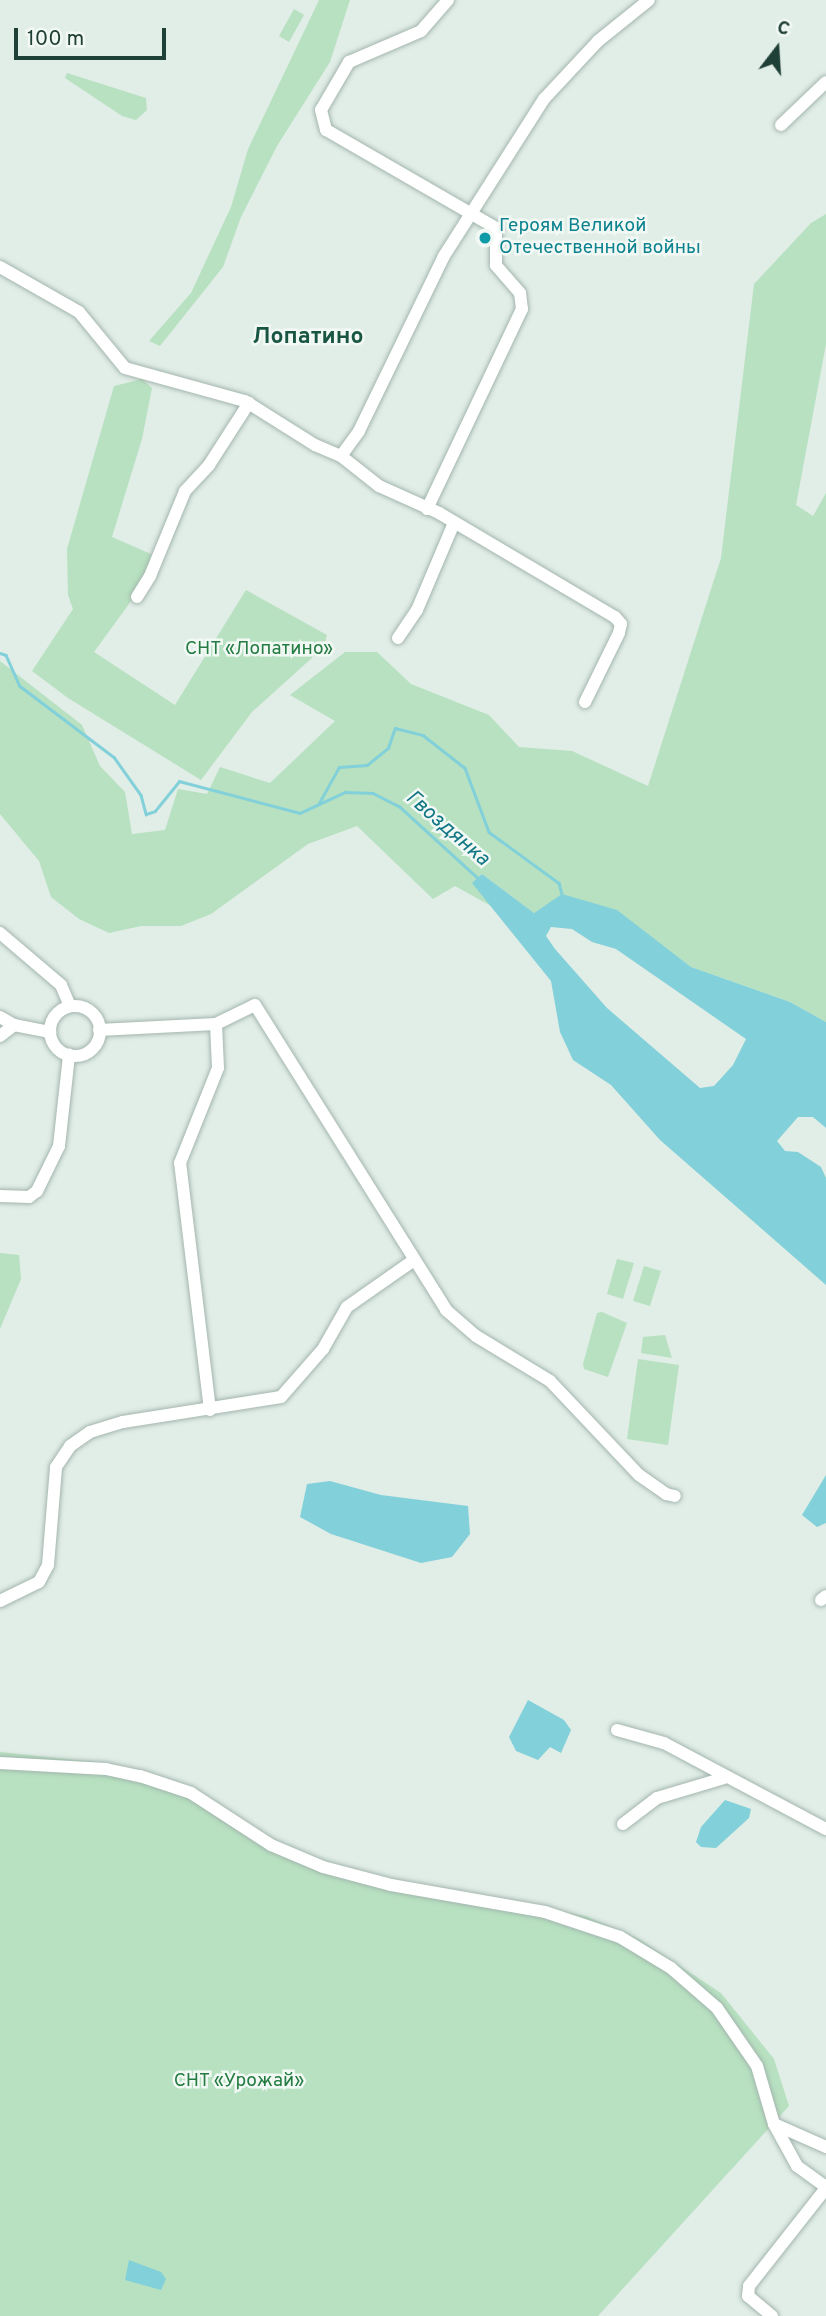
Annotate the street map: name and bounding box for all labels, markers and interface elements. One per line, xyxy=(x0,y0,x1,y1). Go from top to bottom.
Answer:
scale bar xyxy=(18,14,170,58)
north arrow xyxy=(742,14,812,84)
text: С xyxy=(774,16,792,42)
text: 100 m xyxy=(27,26,84,53)
place label: Героям Великой Отечественной войны xyxy=(499,216,701,260)
marker: Героям Великой Отечественной войны xyxy=(477,230,493,246)
district label: Лопатино xyxy=(252,324,364,352)
park label: СНТ «Лопатино» xyxy=(185,639,333,661)
water label: Гвоздянка xyxy=(400,786,494,872)
park label: СНТ «Урожай» xyxy=(173,2071,305,2093)

